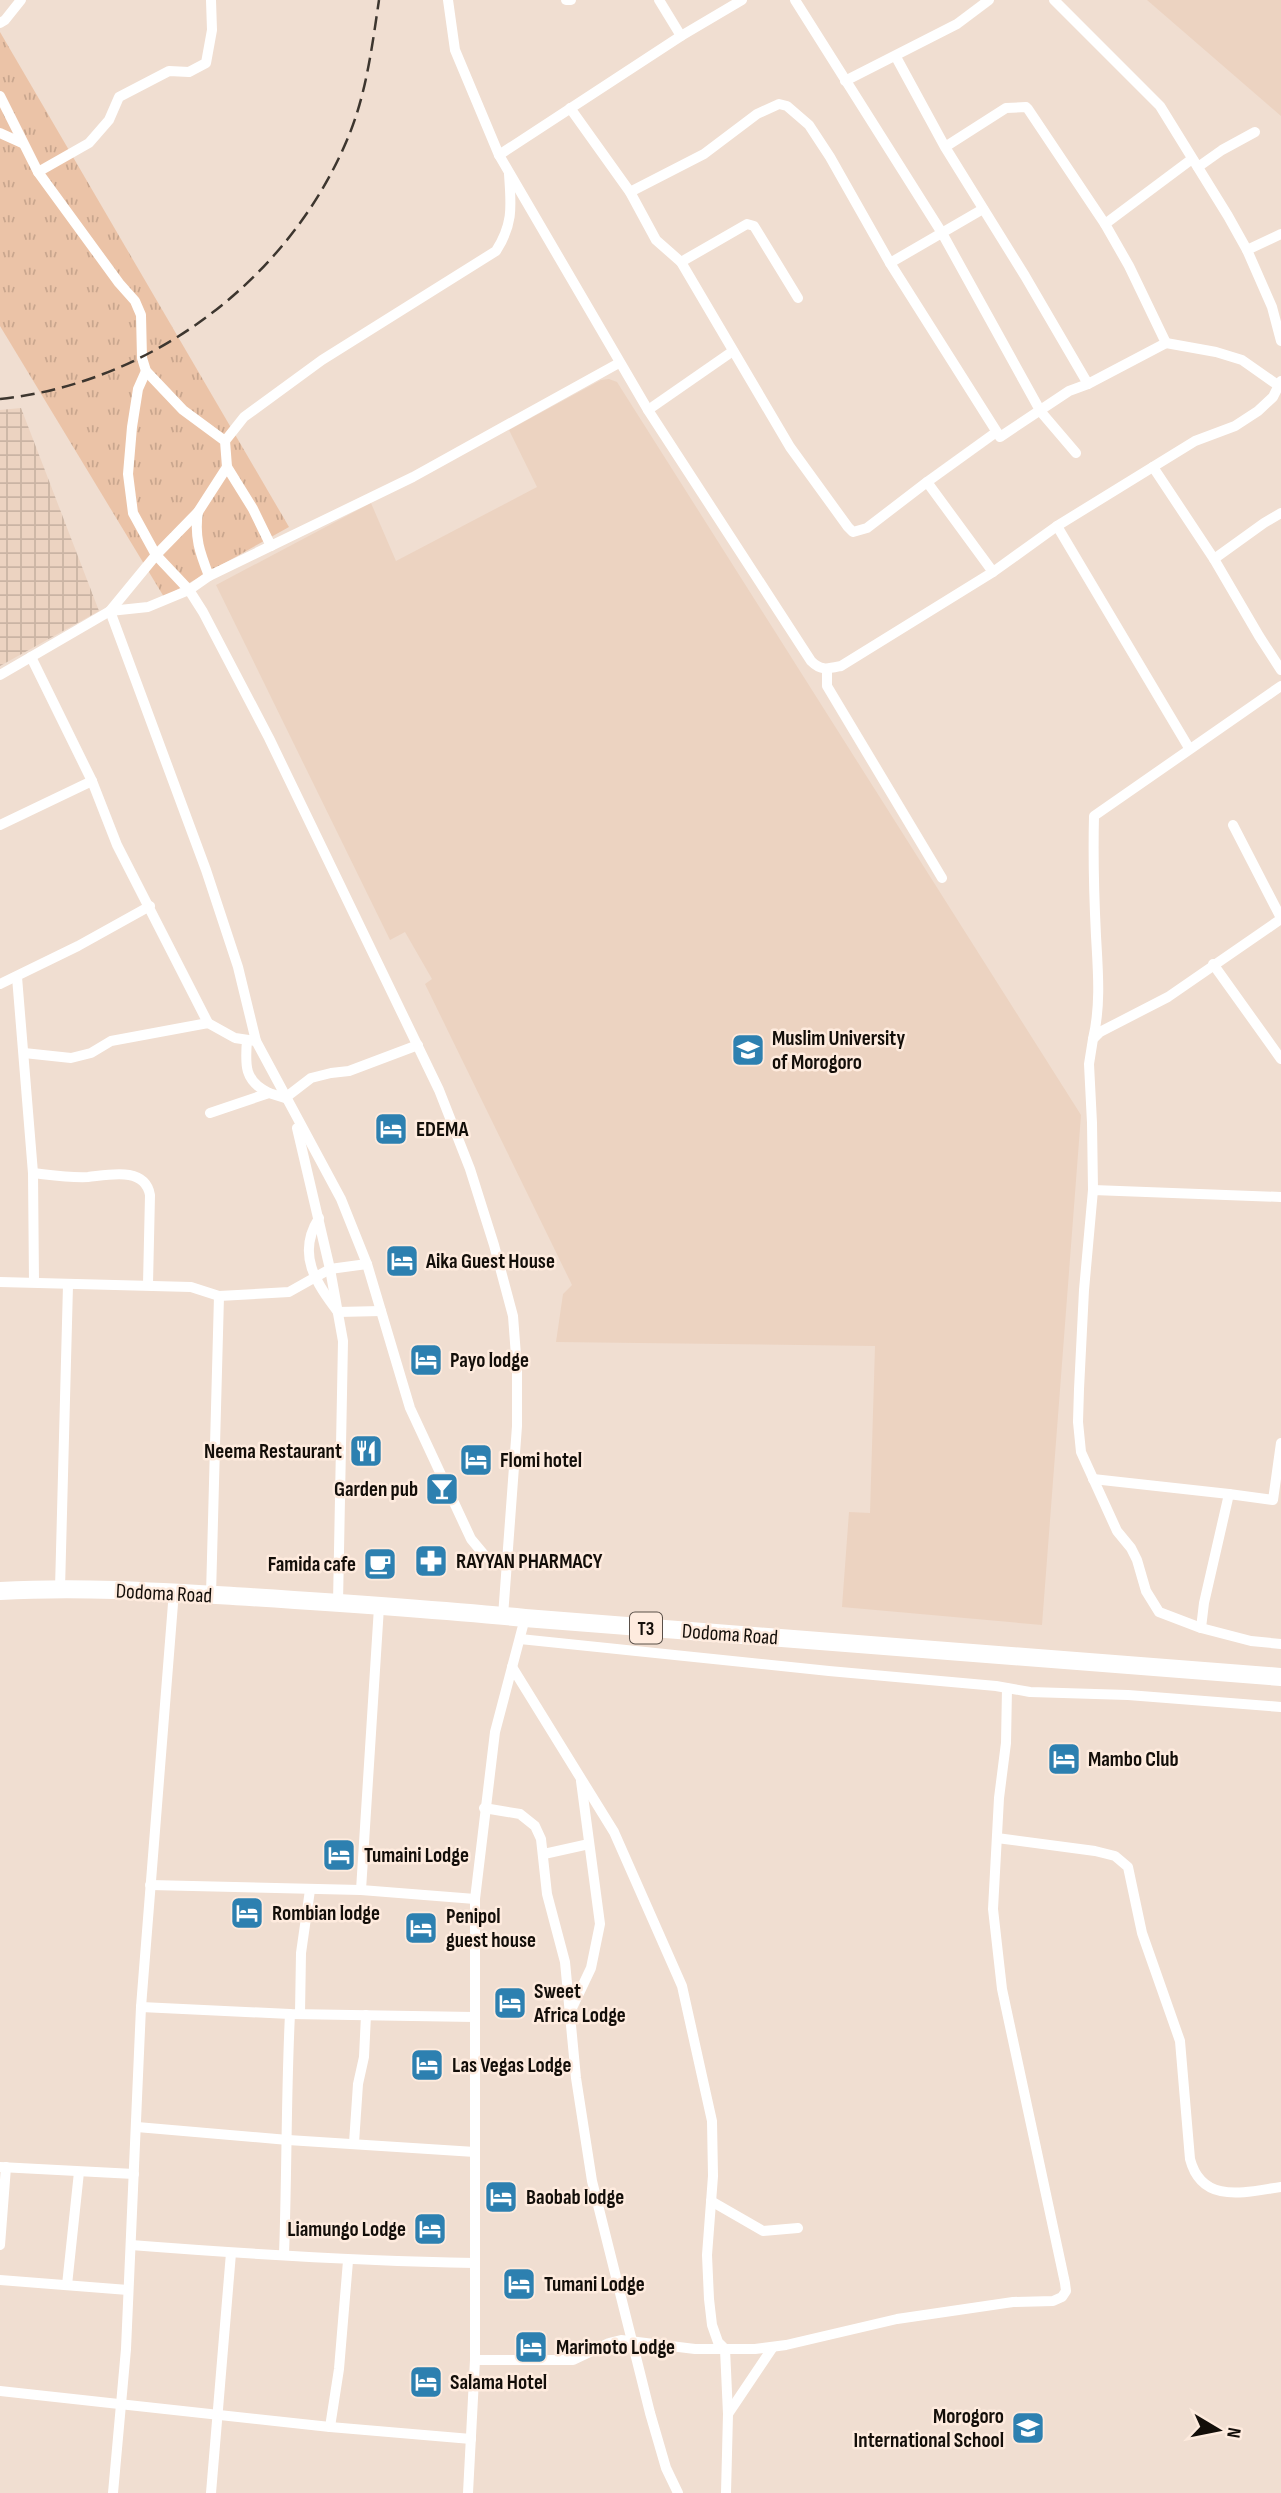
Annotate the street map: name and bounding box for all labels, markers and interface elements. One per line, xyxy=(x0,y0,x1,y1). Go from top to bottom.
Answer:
place label: Muslim University of Morogoro xyxy=(772,1026,905,1075)
school or university icon: Muslim University of Morogoro xyxy=(729,1031,767,1069)
hotel icon: EDEMA xyxy=(372,1110,410,1148)
place label: EDEMA xyxy=(416,1117,469,1142)
hotel icon: Aika Guest House xyxy=(383,1242,421,1280)
place label: Aika Guest House xyxy=(425,1249,555,1274)
hotel icon: Payo lodge xyxy=(407,1341,445,1379)
place label: Payo lodge xyxy=(450,1348,529,1373)
restaurant icon: Neema Restaurant xyxy=(347,1432,385,1470)
place label: Neema Restaurant xyxy=(204,1439,342,1464)
hotel icon: Flomi hotel xyxy=(457,1441,495,1479)
place label: Flomi hotel xyxy=(500,1448,582,1473)
bar icon: Garden pub xyxy=(423,1470,461,1508)
place label: Garden pub xyxy=(334,1477,418,1502)
pharmacy icon: RAYYAN PHARMACY xyxy=(412,1542,450,1580)
cafe icon: Famida cafe xyxy=(361,1545,399,1583)
place label: RAYYAN PHARMACY xyxy=(456,1549,603,1574)
place label: Famida cafe xyxy=(268,1552,356,1577)
street label: Dodoma Road xyxy=(115,1578,213,1609)
road number: T3 xyxy=(630,1612,662,1644)
street label: Dodoma Road xyxy=(681,1619,779,1650)
hotel icon: Mambo Club xyxy=(1045,1740,1083,1778)
place label: Mambo Club xyxy=(1088,1747,1179,1772)
hotel icon: Tumaini Lodge xyxy=(320,1836,358,1874)
place label: Tumaini Lodge xyxy=(364,1843,469,1868)
hotel icon: Rombian lodge xyxy=(228,1894,266,1932)
place label: Rombian lodge xyxy=(272,1901,380,1926)
place label: Penipol guest house xyxy=(446,1904,536,1953)
hotel icon: Penipol guest house xyxy=(402,1909,440,1947)
place label: Sweet Africa Lodge xyxy=(533,1979,626,2028)
hotel icon: Sweet Africa Lodge xyxy=(491,1984,529,2022)
hotel icon: Las Vegas Lodge xyxy=(408,2046,446,2084)
place label: Las Vegas Lodge xyxy=(452,2053,572,2078)
hotel icon: Baobab lodge xyxy=(482,2178,520,2216)
place label: Baobab lodge xyxy=(526,2185,624,2210)
hotel icon: Liamungo Lodge xyxy=(411,2210,449,2248)
place label: Liamungo Lodge xyxy=(287,2217,406,2242)
hotel icon: Tumani Lodge xyxy=(500,2265,538,2303)
place label: Tumani Lodge xyxy=(544,2272,645,2297)
hotel icon: Marimoto Lodge xyxy=(512,2328,550,2366)
place label: Marimoto Lodge xyxy=(556,2335,675,2360)
hotel icon: Salama Hotel xyxy=(407,2363,445,2401)
place label: Salama Hotel xyxy=(450,2370,547,2395)
north arrow xyxy=(1183,2395,1253,2465)
place label: Morogoro International School xyxy=(854,2404,1004,2453)
school or university icon: Morogoro International School xyxy=(1009,2409,1047,2447)
text: N xyxy=(1221,2426,1245,2440)

